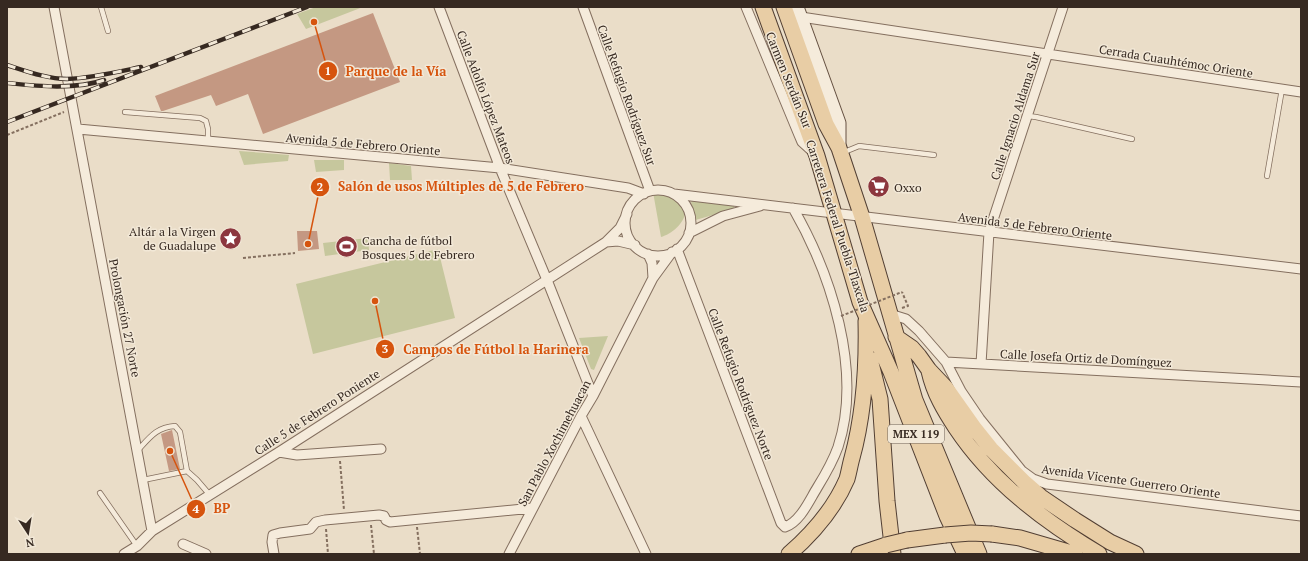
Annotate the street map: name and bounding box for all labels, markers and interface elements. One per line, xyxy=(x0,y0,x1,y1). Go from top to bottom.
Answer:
street label: Calle Refugio Rodríguez Sur xyxy=(595,23,660,168)
street label: Calle Adolfo López Mateos xyxy=(454,28,518,166)
street label: Carmen Serdán Sur xyxy=(763,30,815,131)
street label: Cerrada Cuauhtémoc Oriente xyxy=(1098,41,1254,81)
street label: Calle Ignacio Aldama Sur xyxy=(987,50,1043,182)
callout: Parque de la Vía xyxy=(318,59,455,84)
text: Parque de la Vía xyxy=(346,62,447,80)
text: 1 xyxy=(325,63,331,78)
street label: Avenida 5 de Febrero Oriente xyxy=(285,130,441,158)
street label: Carretera Federal Puebla-Tlaxcala xyxy=(803,138,873,314)
callout: Salón de usos Múltiples de 5 de Febrero xyxy=(310,174,592,199)
supermarket icon: Oxxo xyxy=(865,174,891,200)
text: Salón de usos Múltiples de 5 de Febrero xyxy=(338,177,584,195)
text: 2 xyxy=(317,179,324,194)
place label: Oxxo xyxy=(894,180,922,195)
street label: Avenida 5 de Febrero Oriente xyxy=(957,209,1113,243)
place label: Altár a la Virgen de Guadalupe xyxy=(129,224,216,253)
place icon: Altár a la Virgen de Guadalupe xyxy=(218,225,244,251)
place label: Cancha de fútbol Bosques 5 de Febrero xyxy=(362,233,475,262)
sports icon: Cancha de fútbol Bosques 5 de Febrero xyxy=(333,234,359,260)
street label: Prolongación 27 Norte xyxy=(106,258,144,378)
street label: Calle Refugio Rodríguez Norte xyxy=(705,306,777,462)
callout: Campos de Fútbol la Harinera xyxy=(375,337,597,362)
text: Campos de Fútbol la Harinera xyxy=(403,340,589,358)
text: 3 xyxy=(382,341,389,356)
street label: Calle Josefa Ortiz de Domínguez xyxy=(1000,346,1172,370)
street label: Calle 5 de Febrero Poniente xyxy=(251,366,383,458)
street label: San Pablo Xochimehuacan xyxy=(514,377,594,509)
road number: MEX 119 xyxy=(888,425,944,443)
street label: Avenida Vicente Guerrero Oriente xyxy=(1041,461,1221,501)
callout: BP xyxy=(186,496,239,521)
text: BP xyxy=(214,499,230,517)
text: 4 xyxy=(193,501,200,516)
north arrow xyxy=(8,513,48,553)
text: N xyxy=(24,535,36,551)

